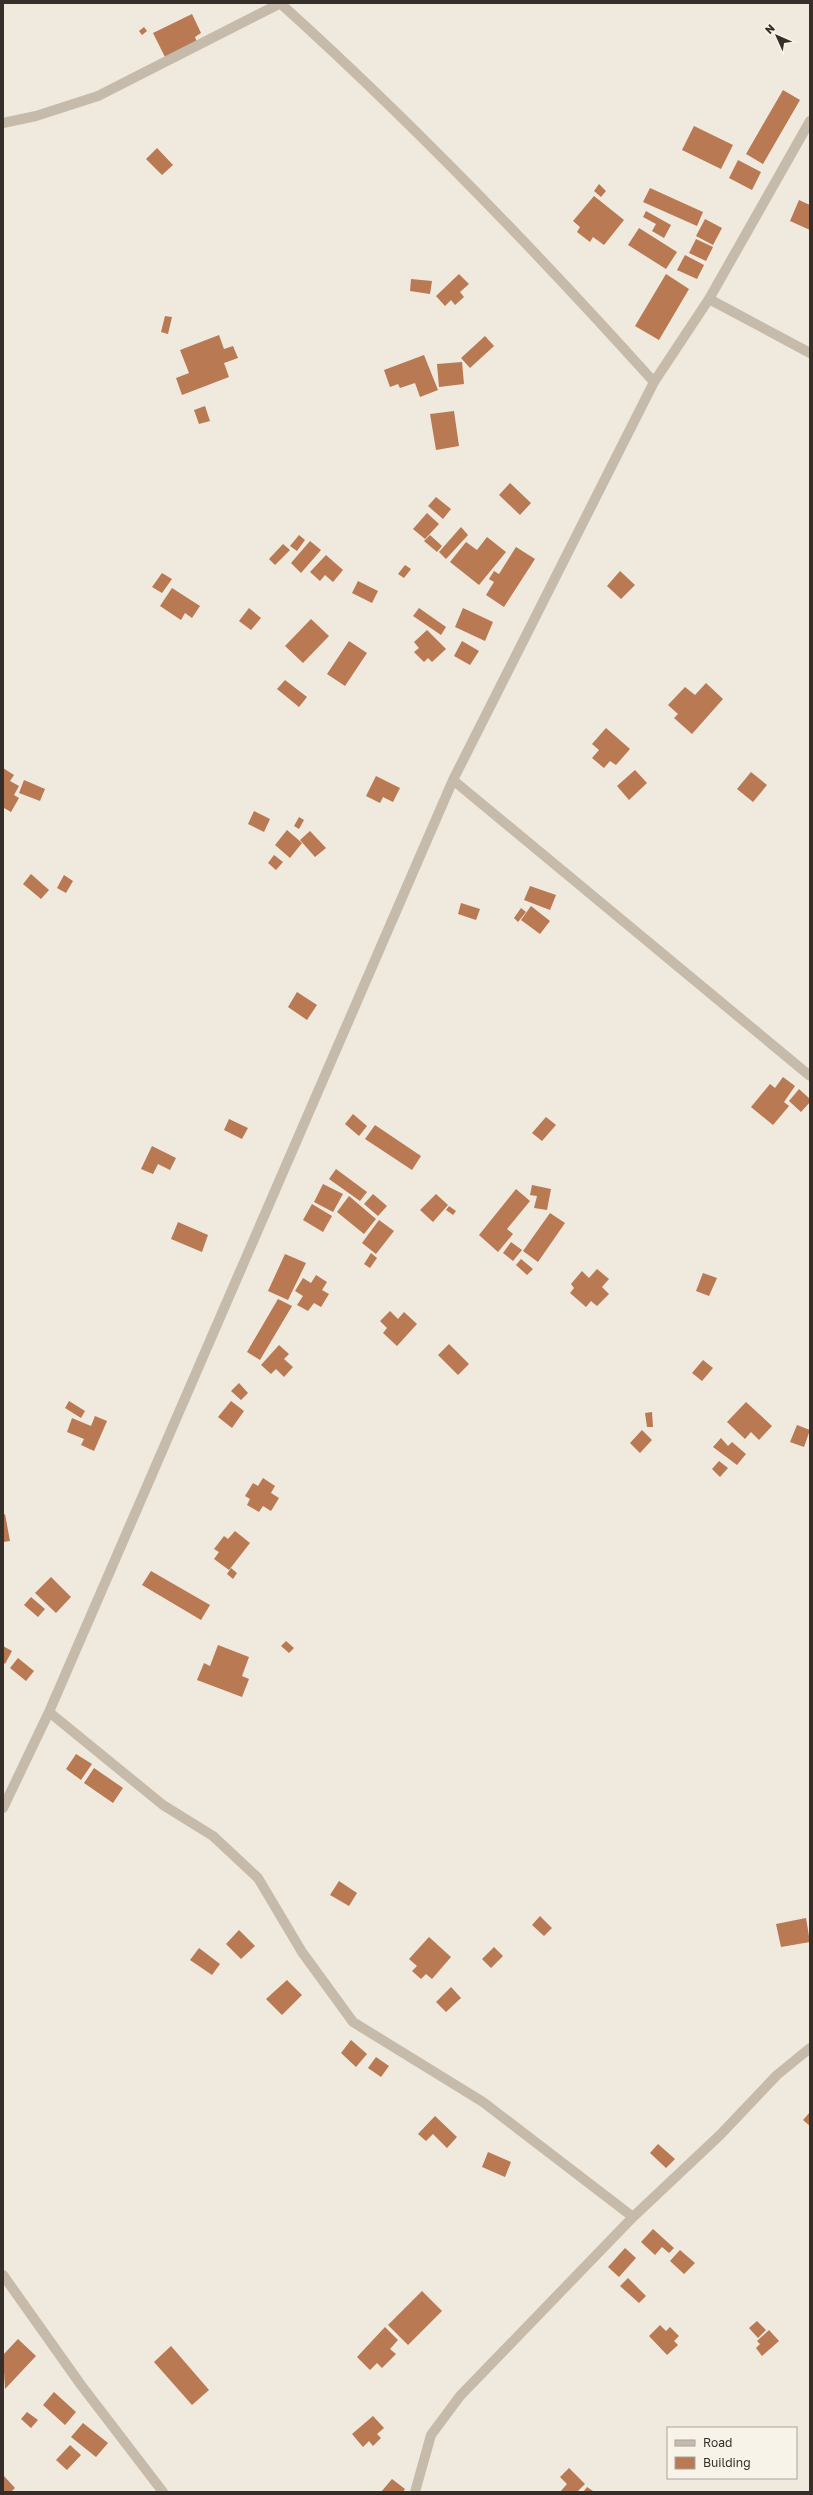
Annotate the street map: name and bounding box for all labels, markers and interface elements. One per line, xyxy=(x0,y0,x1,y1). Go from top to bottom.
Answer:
north arrow xyxy=(757,16,797,56)
text: N xyxy=(762,21,777,36)
legend xyxy=(667,2427,797,2479)
text: Road xyxy=(703,2435,732,2450)
text: Building xyxy=(703,2455,751,2470)

